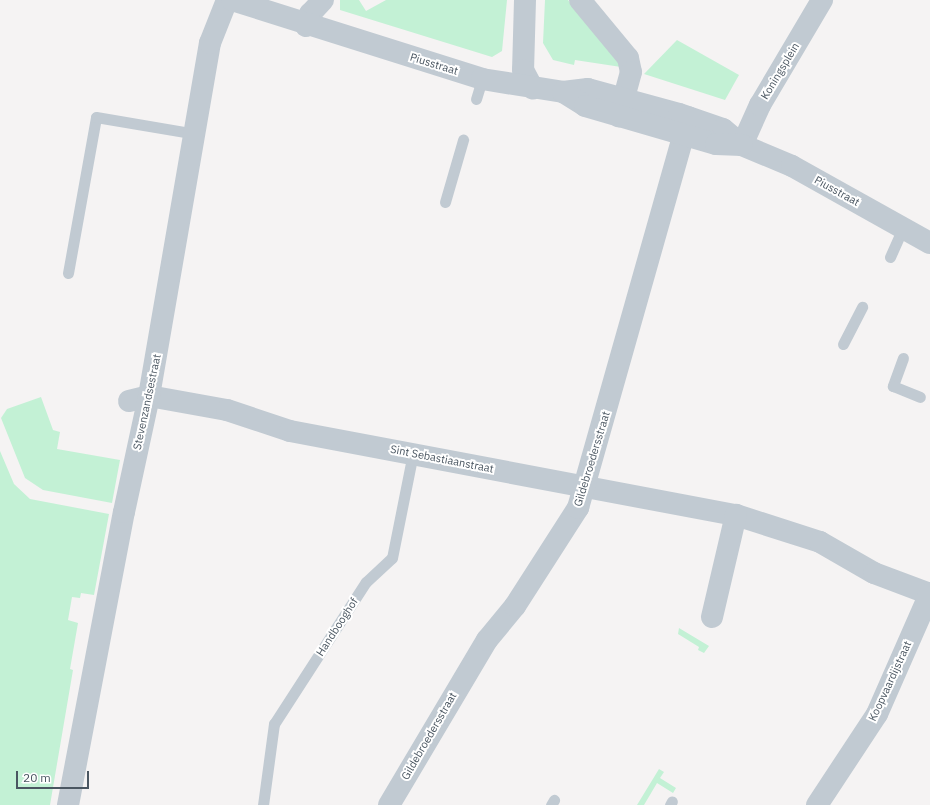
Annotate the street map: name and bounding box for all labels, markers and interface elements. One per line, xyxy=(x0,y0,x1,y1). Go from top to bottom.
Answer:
street label: Koningsplein xyxy=(758,40,802,102)
street label: Piusstraat xyxy=(408,50,460,78)
street label: Piusstraat xyxy=(812,173,862,209)
street label: Stevenzandsestraat xyxy=(130,353,164,451)
street label: Gildebroedersstraat xyxy=(571,410,613,508)
street label: Sint Sebastiaanstraat xyxy=(389,442,495,476)
street label: Handbooghof xyxy=(313,595,361,659)
street label: Koopvaardijstraat xyxy=(866,639,914,723)
street label: Gildebroedersstraat xyxy=(399,690,459,782)
scale bar xyxy=(18,763,91,789)
text: 20 m xyxy=(23,770,51,785)

